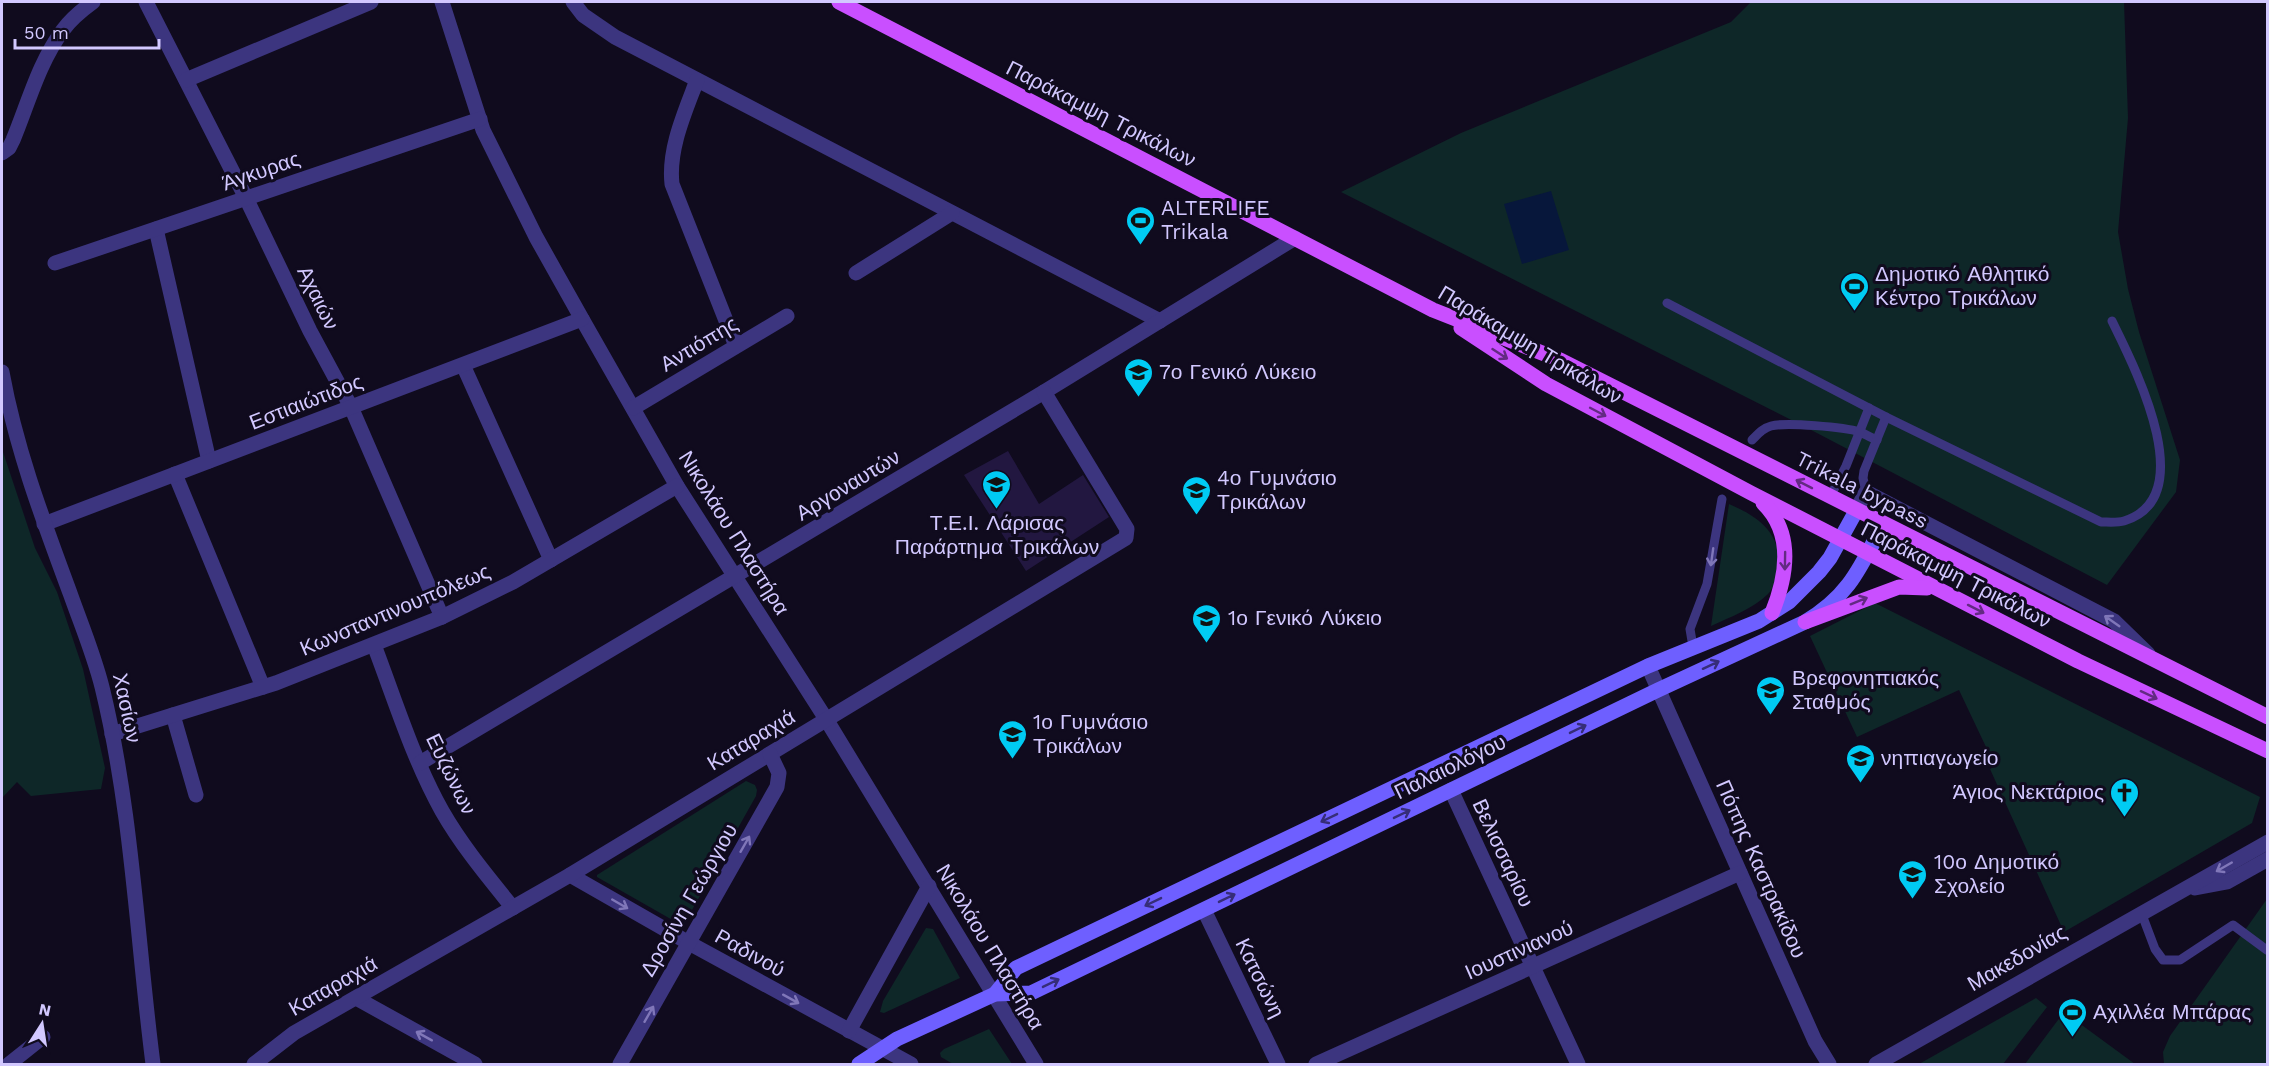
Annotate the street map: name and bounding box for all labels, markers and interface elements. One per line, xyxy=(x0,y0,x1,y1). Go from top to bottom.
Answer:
scale bar xyxy=(15,12,159,50)
text: 50 m xyxy=(24,22,69,43)
street label: Παράκαμψη Τρικάλων xyxy=(1002,55,1200,172)
street label: Άγκυρας xyxy=(219,146,303,195)
place label: ALTERLIFE Trikala xyxy=(1161,195,1270,244)
sports icon: ALTERLIFE Trikala xyxy=(1124,204,1156,246)
place label: Δημοτικό Αθλητικό Κέντρο Τρικάλων xyxy=(1875,261,2050,310)
street label: Αχαιών xyxy=(292,262,345,334)
sports icon: Δημοτικό Αθλητικό Κέντρο Τρικάλων xyxy=(1838,270,1870,312)
street label: Παράκαμψη Τρικάλων xyxy=(1434,280,1627,409)
street label: Αντιόπης xyxy=(655,311,742,376)
one-way arrow xyxy=(1491,347,1508,360)
school or university icon: 7ο Γενικό Λύκειο xyxy=(1122,356,1154,398)
place label: 7ο Γενικό Λύκειο xyxy=(1159,359,1317,384)
street label: Εστιαιώτιδος xyxy=(246,368,366,435)
one-way arrow xyxy=(1589,406,1606,418)
street label: Αργοναυτών xyxy=(791,444,904,525)
street label: Νικολάου Πλαστήρα xyxy=(674,446,795,619)
street label: Trikala bypass xyxy=(1792,446,1932,534)
place label: 4ο Γυμνάσιο Τρικάλων xyxy=(1217,465,1337,514)
school or university icon: Τ.Ε.Ι. Λάρισας Παράρτημα Τρικάλων xyxy=(981,468,1013,510)
school or university icon: 4ο Γυμνάσιο Τρικάλων xyxy=(1180,474,1212,516)
one-way arrow xyxy=(1796,478,1814,489)
place label: Τ.Ε.Ι. Λάρισας Παράρτημα Τρικάλων xyxy=(895,510,1099,559)
street label: Παράκαμψη Τρικάλων xyxy=(1857,516,2055,633)
one-way arrow xyxy=(1706,546,1717,566)
one-way arrow xyxy=(1779,550,1790,570)
street label: Κωνσταντινουπόλεως xyxy=(296,558,494,661)
one-way arrow xyxy=(1850,595,1868,606)
school or university icon: 1ο Γενικό Λύκειο xyxy=(1191,602,1223,644)
one-way arrow xyxy=(1967,603,1984,615)
place label: 1ο Γενικό Λύκειο xyxy=(1228,605,1382,630)
one-way arrow xyxy=(2104,615,2120,627)
one-way arrow xyxy=(1702,659,1720,671)
place label: Βρεφονηπιακός Σταθμός xyxy=(1792,665,1939,714)
street label: Χασίων xyxy=(108,671,147,745)
school or university icon: Βρεφονηπιακός Σταθμός xyxy=(1755,674,1787,716)
one-way arrow xyxy=(2140,689,2158,701)
street label: Καταραχιά xyxy=(702,704,799,776)
place label: 1ο Γυμνάσιο Τρικάλων xyxy=(1033,709,1148,758)
school or university icon: 1ο Γυμνάσιο Τρικάλων xyxy=(996,718,1028,760)
one-way arrow xyxy=(1568,722,1586,734)
street label: Ευζώνων xyxy=(421,729,482,818)
street label: Παλαιολόγου xyxy=(1390,729,1510,804)
school or university icon: νηπιαγωγείο xyxy=(1844,742,1876,784)
place label: νηπιαγωγείο xyxy=(1881,745,1999,770)
street label: Πόπης Καστρακίδου xyxy=(1711,776,1812,962)
church icon: Άγιος Νεκτάριος xyxy=(2109,776,2141,818)
place label: Άγιος Νεκτάριος xyxy=(1953,779,2104,804)
street label: Βελισσαρίου xyxy=(1468,795,1539,911)
one-way arrow xyxy=(1393,807,1411,819)
one-way arrow xyxy=(1321,813,1339,825)
street label: Δροσίνη Γεώργιου xyxy=(635,819,742,981)
one-way arrow xyxy=(739,836,751,853)
place label: 10ο Δημοτικό Σχολείο xyxy=(1934,849,2059,898)
school or university icon: 10ο Δημοτικό Σχολείο xyxy=(1897,858,1929,900)
street label: Νικολάου Πλαστήρα xyxy=(931,860,1050,1034)
one-way arrow xyxy=(2216,861,2233,873)
one-way arrow xyxy=(1217,892,1235,904)
one-way arrow xyxy=(1145,897,1163,909)
one-way arrow xyxy=(611,899,629,910)
street label: Ιουστινιανού xyxy=(1461,915,1577,985)
street label: Μακεδονίας xyxy=(1963,919,2071,996)
street label: Ραδινού xyxy=(711,923,790,982)
street label: Κατσώνη xyxy=(1230,934,1290,1022)
street label: Καταραχιά xyxy=(284,950,381,1021)
one-way arrow xyxy=(1042,977,1060,989)
north arrow xyxy=(12,994,72,1054)
one-way arrow xyxy=(782,994,799,1006)
sports icon: Αχιλλέα Μπάρας xyxy=(2056,996,2088,1038)
text: N xyxy=(37,999,53,1020)
place label: Αχιλλέα Μπάρας xyxy=(2093,999,2251,1024)
one-way arrow xyxy=(643,1005,655,1022)
one-way arrow xyxy=(416,1030,433,1042)

